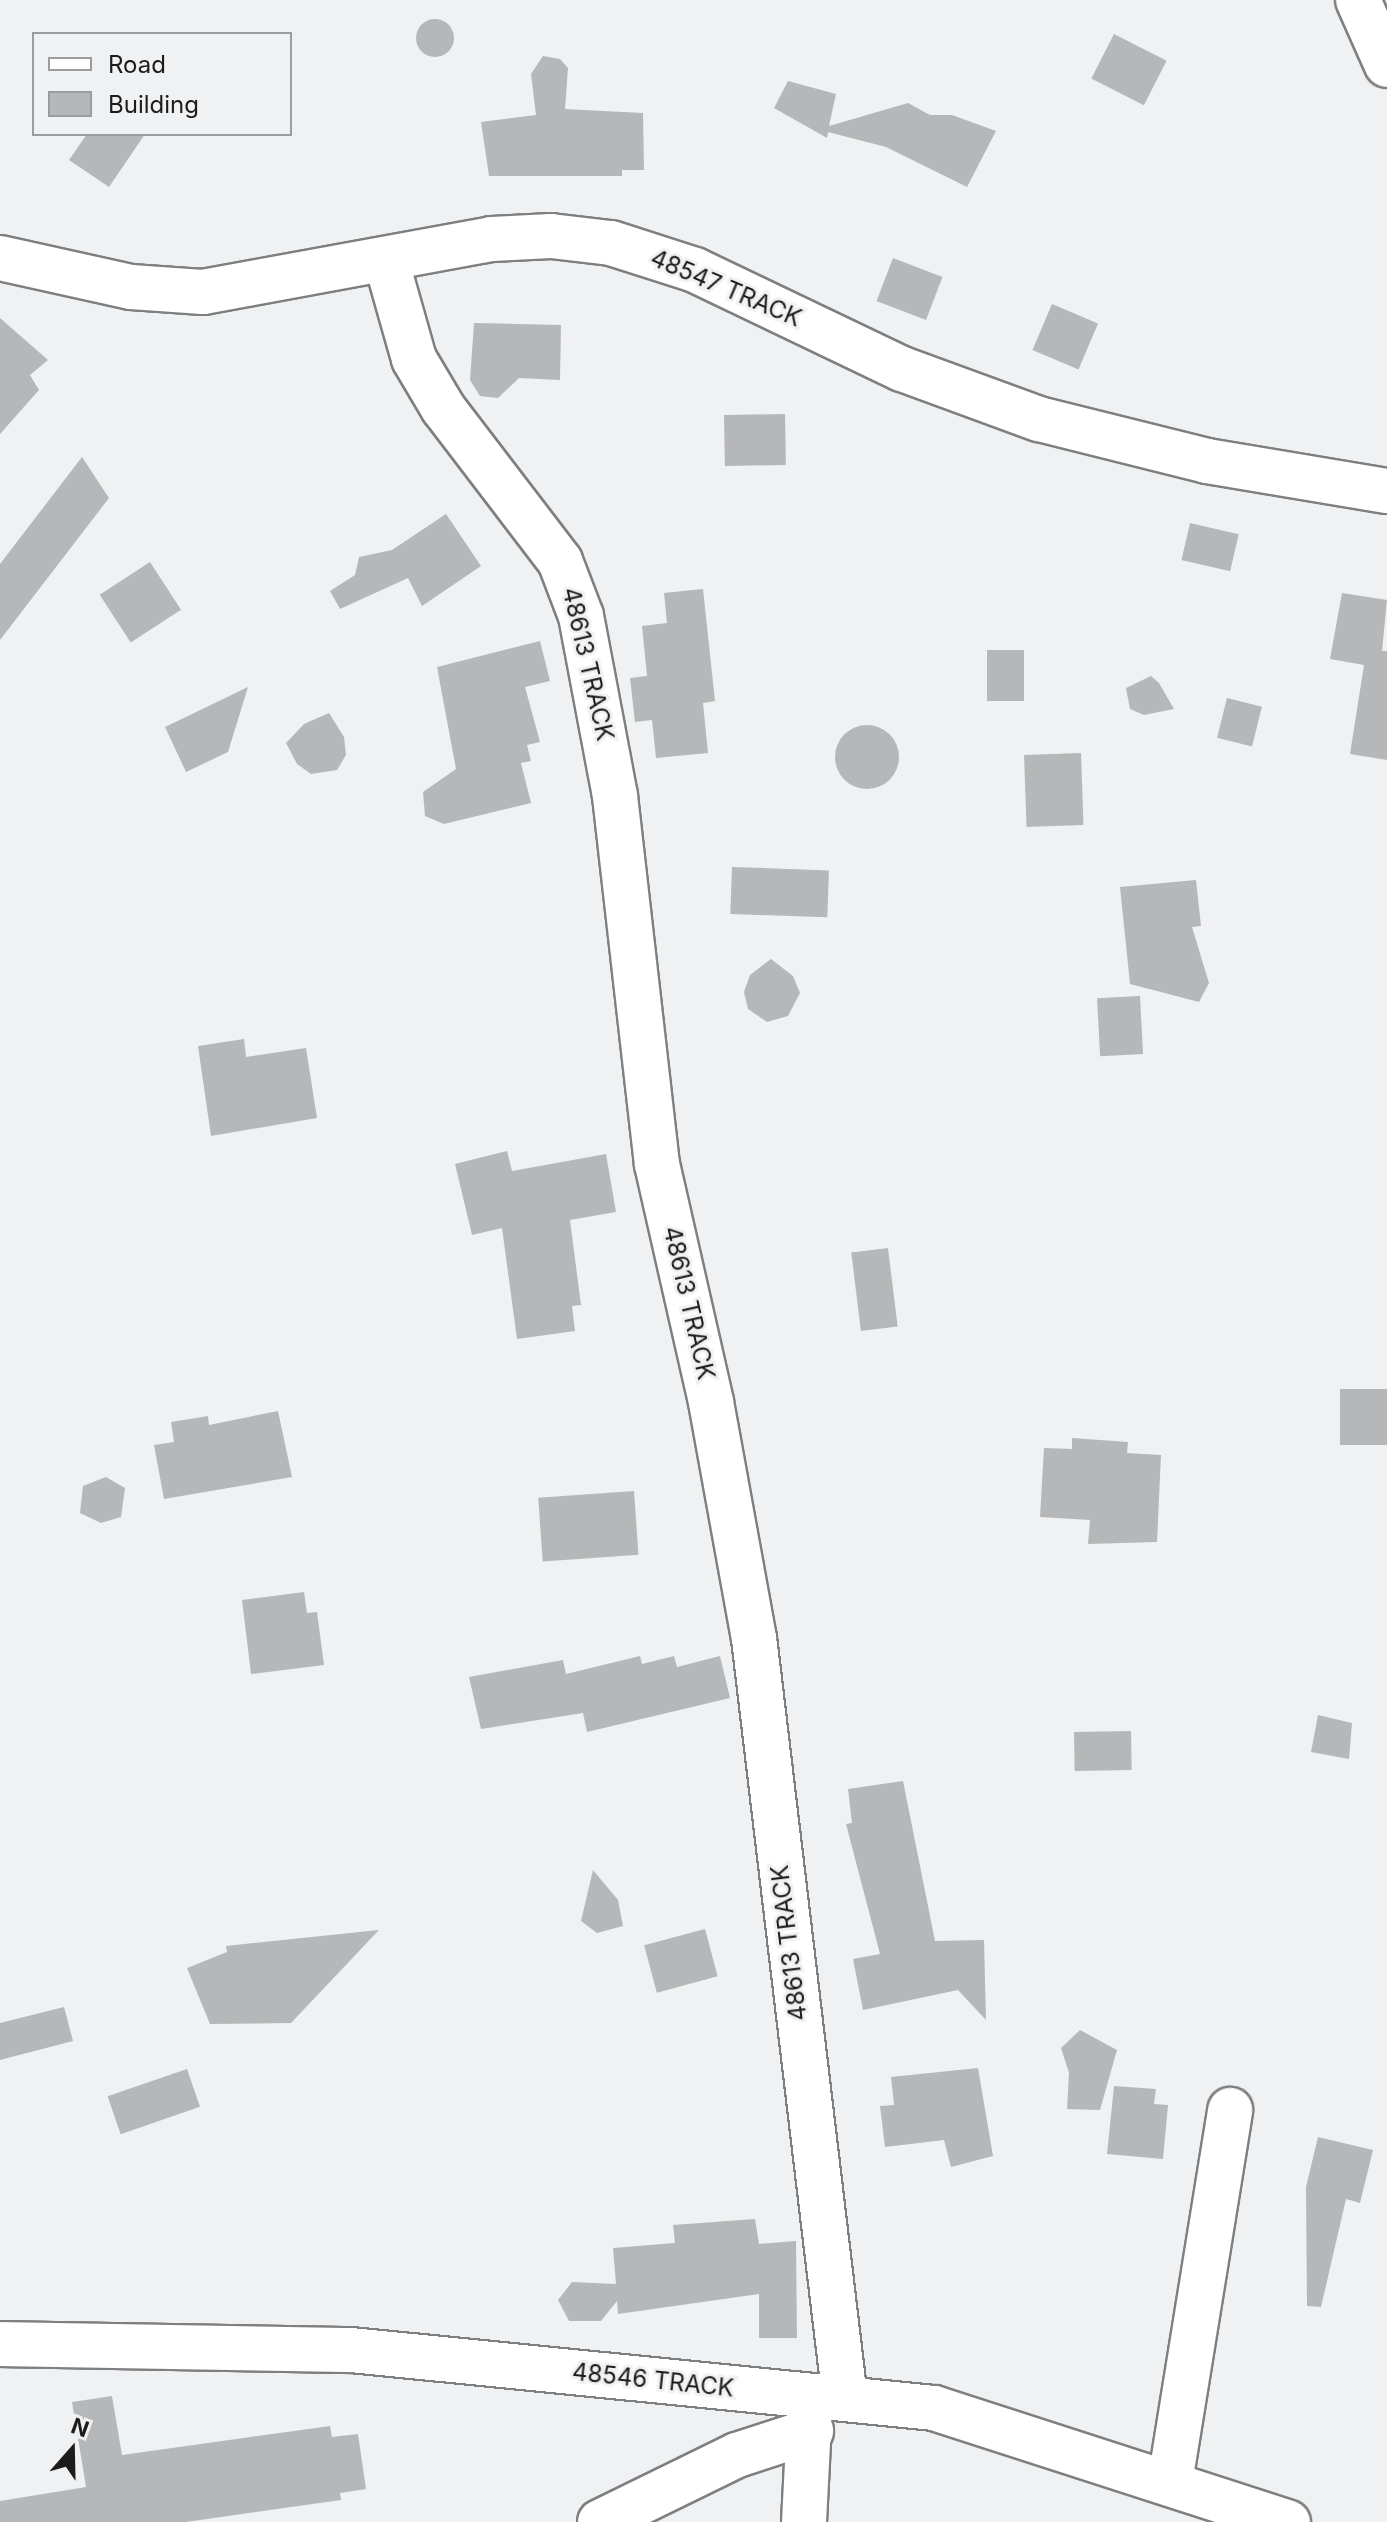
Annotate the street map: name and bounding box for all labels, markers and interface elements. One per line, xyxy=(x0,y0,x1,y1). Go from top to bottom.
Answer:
legend xyxy=(32,32,292,136)
text: Road xyxy=(108,50,166,79)
text: Building xyxy=(108,90,199,119)
street label: 48547 TRACK xyxy=(646,243,806,333)
street label: 48613 TRACK xyxy=(556,584,620,744)
street label: 48613 TRACK xyxy=(657,1223,721,1383)
street label: 48613 TRACK xyxy=(765,1863,813,2023)
street label: 48546 TRACK xyxy=(571,2357,735,2403)
north arrow xyxy=(32,2410,112,2490)
text: N xyxy=(68,2412,93,2443)

